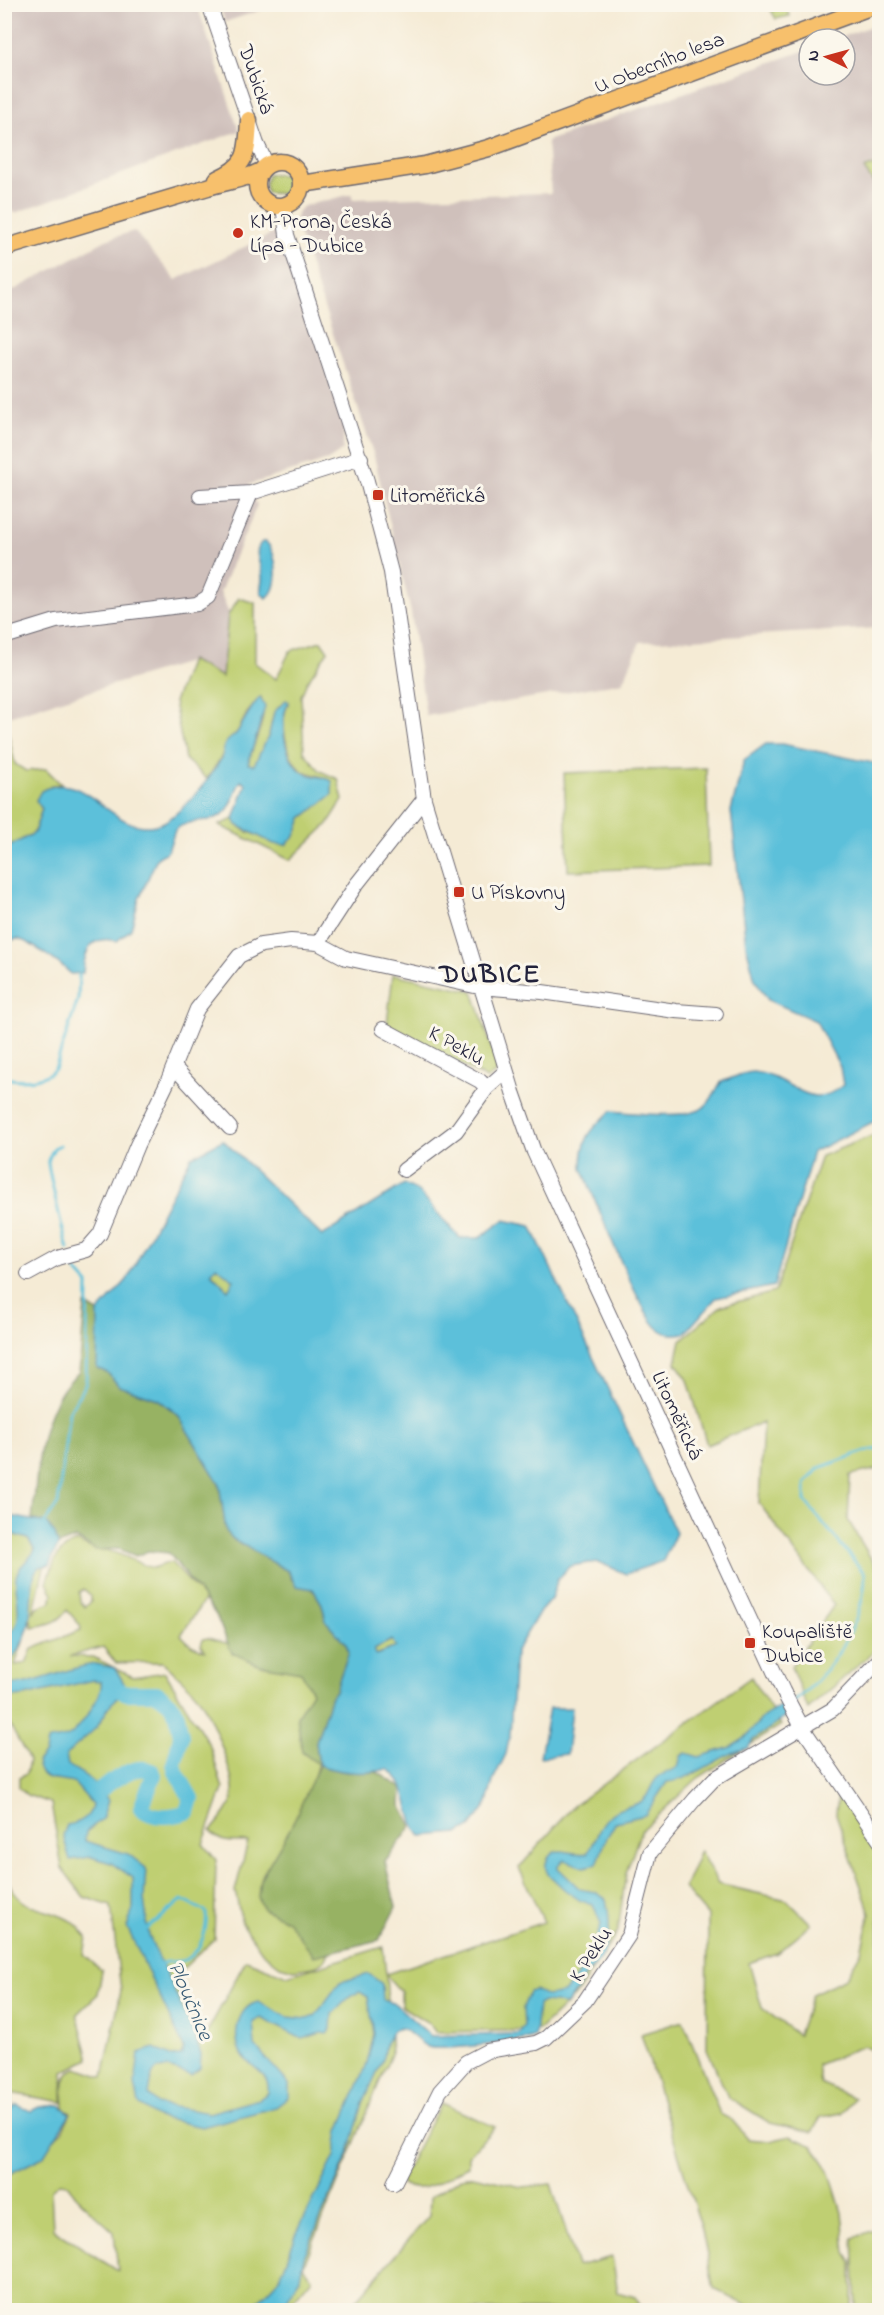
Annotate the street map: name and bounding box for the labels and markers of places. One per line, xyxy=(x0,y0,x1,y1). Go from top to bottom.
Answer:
place label: KM-Prona, Česká Lípa - Dubice xyxy=(250,208,392,262)
marker: KM-Prona, Česká Lípa - Dubice xyxy=(231,226,245,240)
place label: Litoměřická xyxy=(390,482,485,512)
marker: Litoměřická xyxy=(371,488,385,502)
place label: U Pískovny xyxy=(471,879,565,911)
marker: U Pískovny xyxy=(452,885,466,899)
place label: Koupaliště Dubice xyxy=(761,1618,853,1672)
marker: Koupaliště Dubice xyxy=(743,1636,757,1650)

